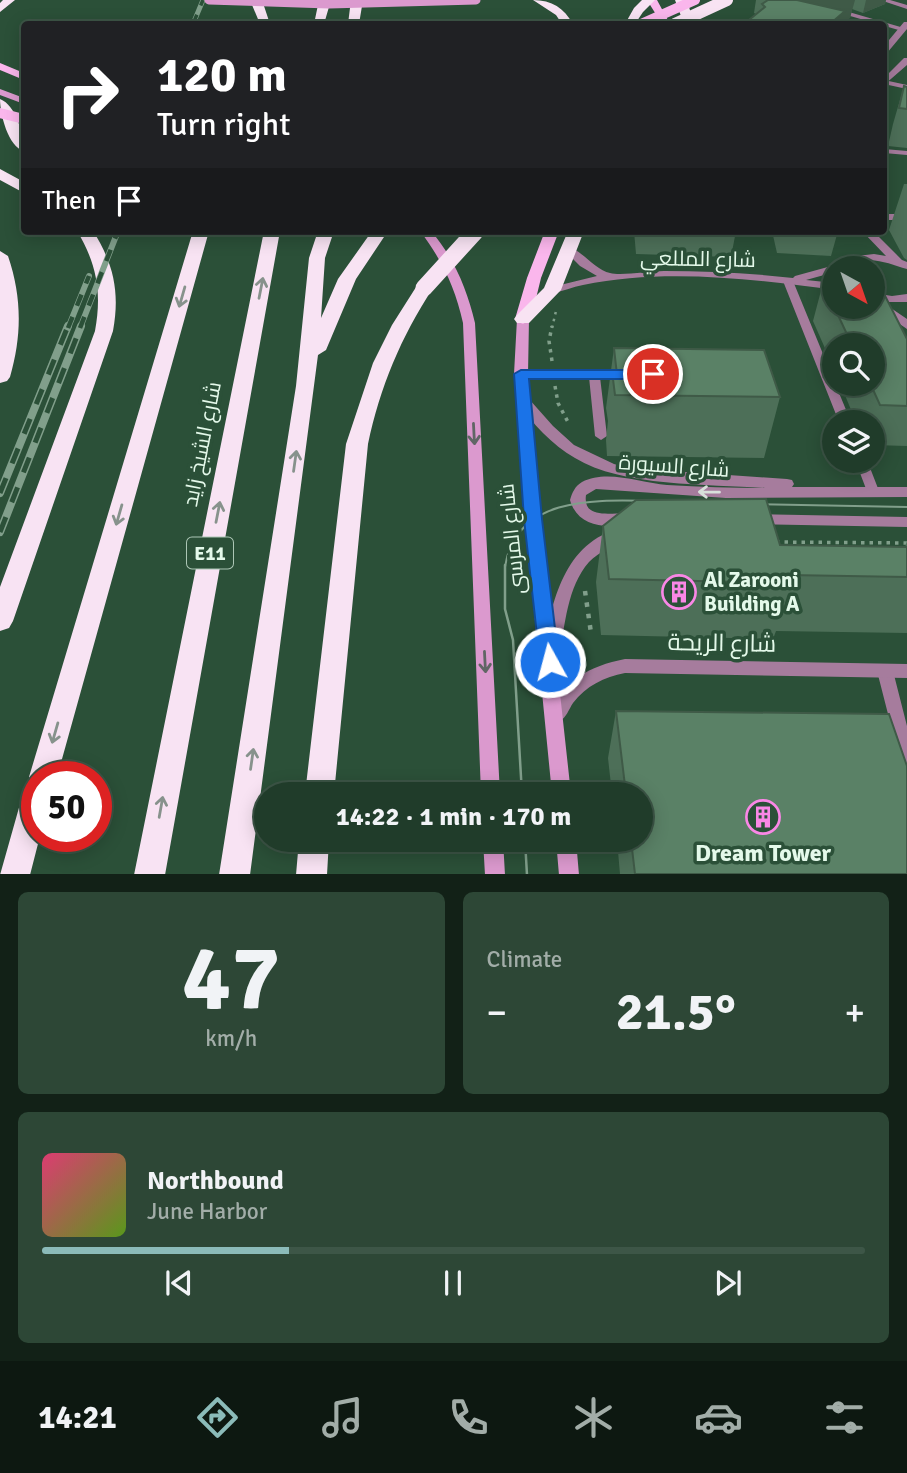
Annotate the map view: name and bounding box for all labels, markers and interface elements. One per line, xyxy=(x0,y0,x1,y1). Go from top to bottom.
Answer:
text: 120 m xyxy=(157,45,287,105)
icon: right xyxy=(42,49,133,140)
text: Turn right xyxy=(157,105,290,144)
icon: arrive xyxy=(110,182,148,220)
text: Then xyxy=(42,185,96,217)
street label: شارع المللعي xyxy=(640,245,756,276)
north arrow xyxy=(822,256,886,318)
map controls xyxy=(822,256,885,473)
one-way arrow xyxy=(255,277,268,300)
one-way arrow xyxy=(175,285,188,307)
button: search xyxy=(822,333,885,396)
pin xyxy=(623,344,683,404)
icon: arrive xyxy=(634,355,672,393)
street label: شارع الشيخ زايد xyxy=(177,379,228,509)
button: layers xyxy=(822,410,885,473)
one-way arrow xyxy=(468,422,481,445)
street label: شارع السيورة xyxy=(618,449,730,484)
one-way arrow xyxy=(289,450,302,473)
street label: شارع المرسى xyxy=(493,482,532,596)
one-way arrow xyxy=(698,485,721,498)
one-way arrow xyxy=(211,501,225,524)
one-way arrow xyxy=(111,504,124,526)
road number: E11 xyxy=(187,538,233,568)
place label: Al Zarooni Building A xyxy=(704,567,800,617)
building icon: Al Zarooni Building A xyxy=(660,573,698,611)
position arrow xyxy=(513,625,587,699)
street label: شارع الريحة xyxy=(667,627,777,660)
one-way arrow xyxy=(478,650,491,673)
one-way arrow xyxy=(48,722,61,744)
one-way arrow xyxy=(245,748,258,770)
speed limit sign: 50 xyxy=(21,761,112,852)
one-way arrow xyxy=(155,796,168,819)
building icon: Dream Tower xyxy=(744,798,782,836)
text: 14:22 · 1 min · 170 m xyxy=(336,801,571,833)
place label: Dream Tower xyxy=(695,838,832,868)
text: 47 xyxy=(182,922,280,1035)
text: Climate xyxy=(487,945,562,974)
text: 21.5° xyxy=(616,980,736,1044)
text: − xyxy=(487,989,507,1036)
text: + xyxy=(844,989,865,1036)
text: km/h xyxy=(205,1024,257,1053)
text: Northbound xyxy=(147,1165,284,1197)
text: June Harbor xyxy=(147,1197,267,1226)
icon: previous xyxy=(160,1264,198,1302)
icon: pause xyxy=(434,1264,472,1302)
icon: next xyxy=(709,1264,747,1302)
icon: directions xyxy=(193,1393,242,1442)
icon: music xyxy=(318,1393,367,1442)
icon: phone xyxy=(444,1393,493,1442)
icon: climate xyxy=(569,1393,618,1442)
icon: car xyxy=(694,1393,743,1442)
icon: filters xyxy=(820,1393,869,1442)
text: 14:21 xyxy=(38,1398,117,1437)

